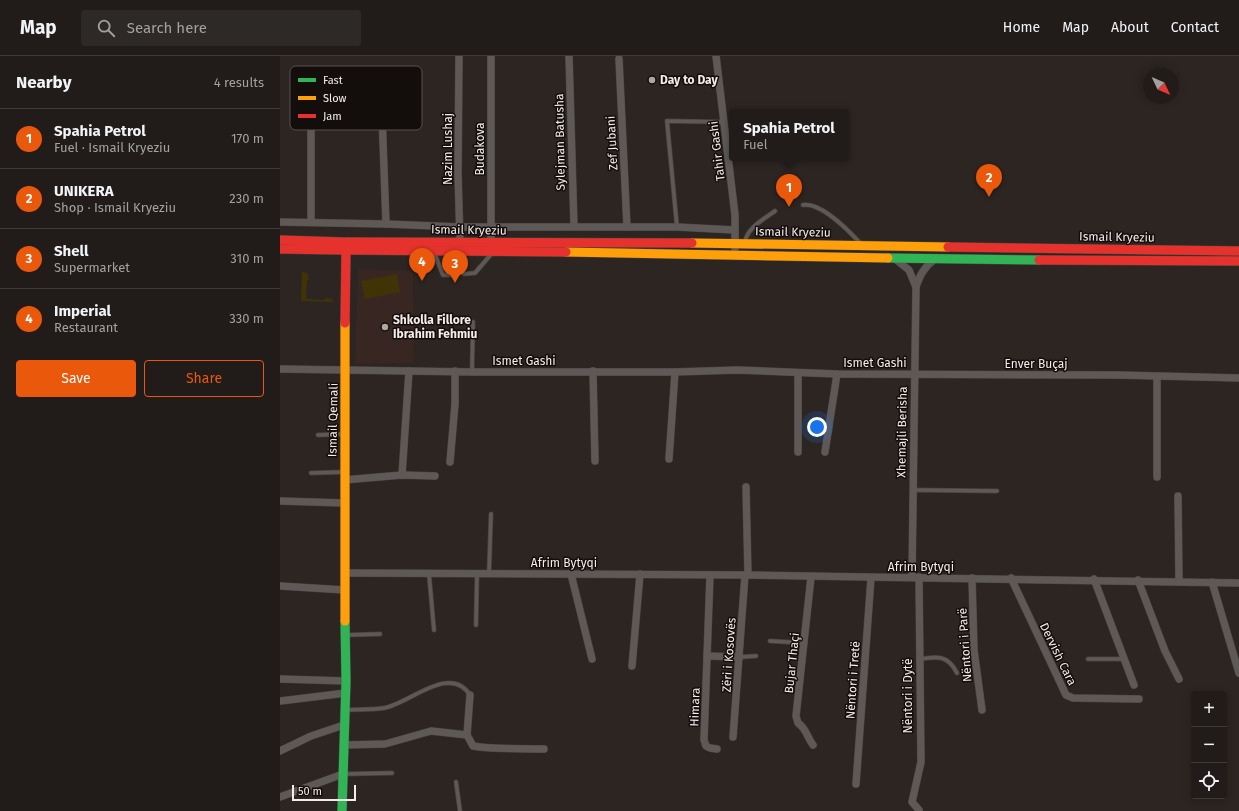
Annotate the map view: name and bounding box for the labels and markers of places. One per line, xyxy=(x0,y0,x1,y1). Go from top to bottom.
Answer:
place label: Day to Day xyxy=(660,73,719,87)
marker: Day to Day xyxy=(647,75,657,85)
pin: 2 xyxy=(976,164,1002,197)
pin: 1 xyxy=(776,174,802,207)
pin: 4 xyxy=(409,248,435,281)
pin: 3 xyxy=(442,250,468,283)
place label: Shkolla Fillore Ibrahim Fehmiu xyxy=(393,313,477,341)
marker: Shkolla Fillore Ibrahim Fehmiu xyxy=(380,322,390,332)

